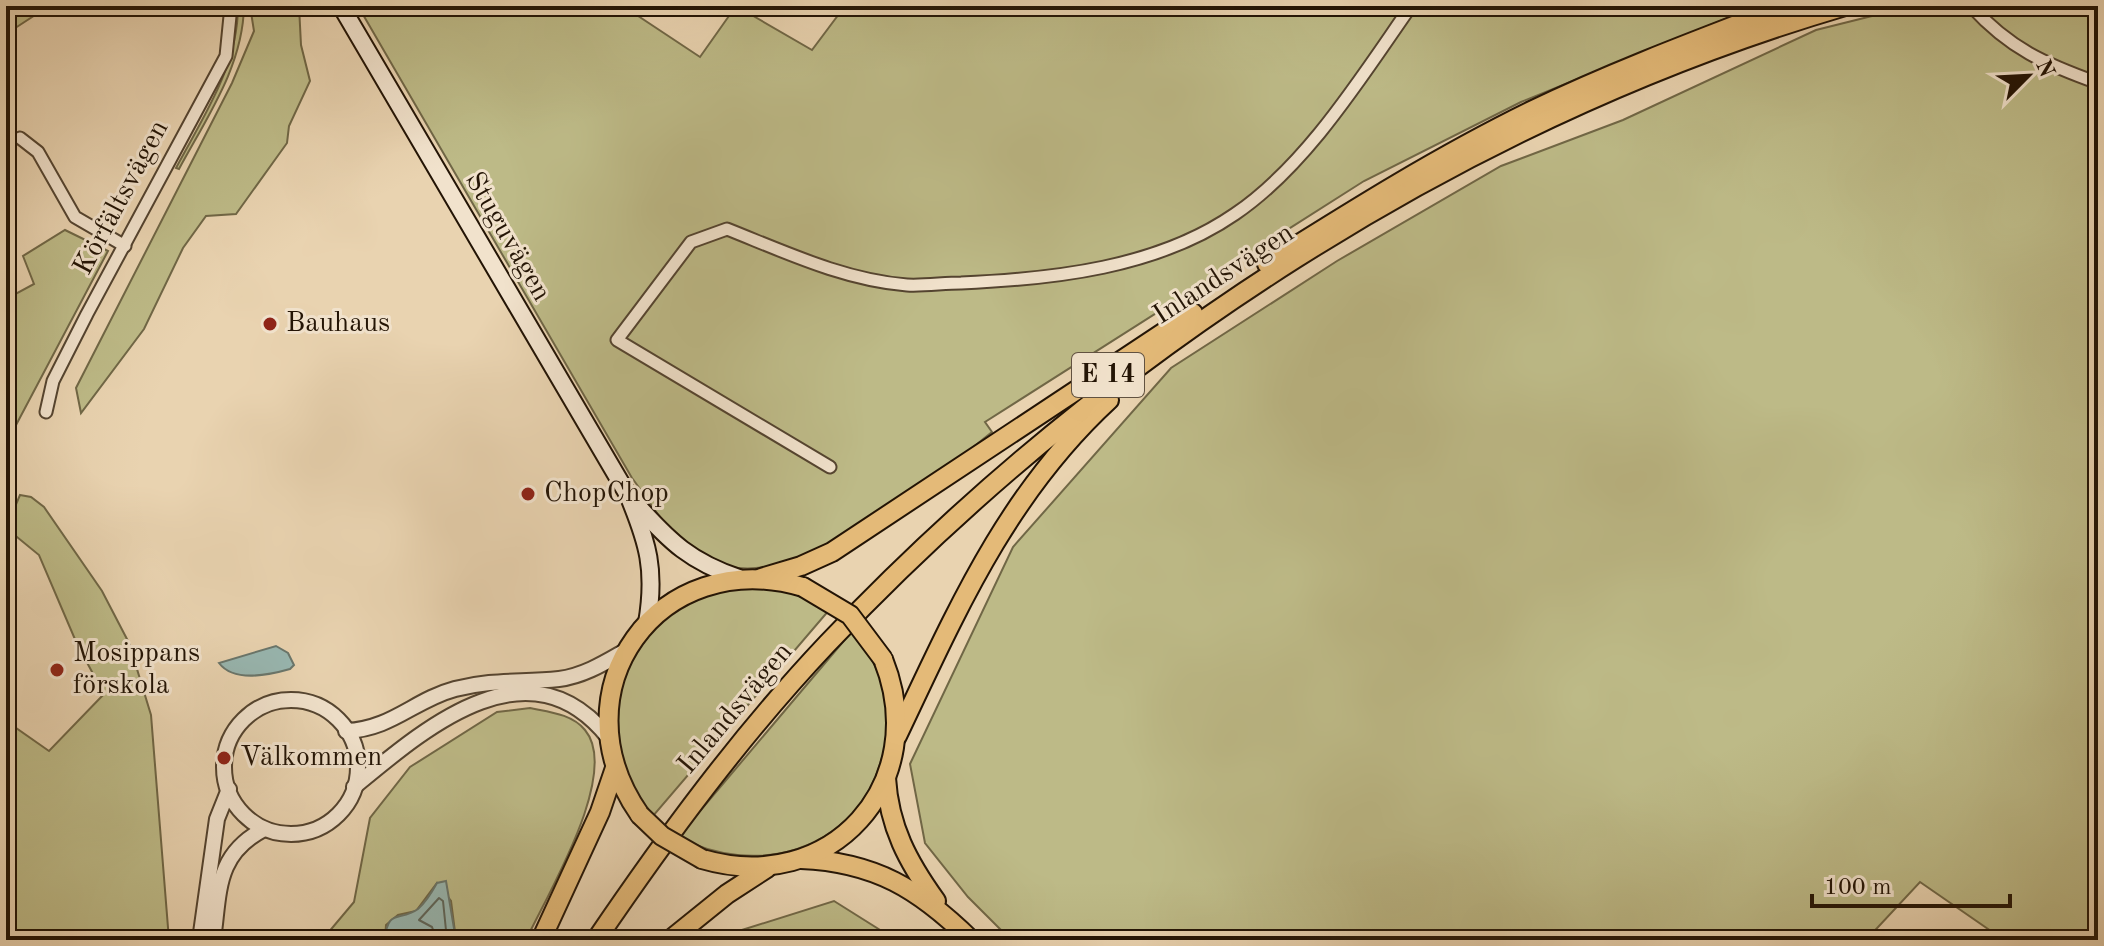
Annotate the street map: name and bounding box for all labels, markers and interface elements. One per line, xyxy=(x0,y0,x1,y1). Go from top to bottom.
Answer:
north arrow xyxy=(1988,36,2068,116)
text: N xyxy=(2031,57,2058,81)
street label: Körfältsvägen xyxy=(70,116,174,280)
street label: Stuguvägen xyxy=(459,168,555,306)
street label: Inlandsvägen xyxy=(1149,219,1299,331)
place label: Bauhaus xyxy=(286,310,390,338)
marker: Bauhaus xyxy=(261,315,279,333)
road number: E 14 xyxy=(1072,353,1144,397)
place label: ChopChop xyxy=(544,480,669,508)
marker: ChopChop xyxy=(519,485,537,503)
street label: Inlandsvägen xyxy=(673,638,799,780)
place label: Mosippans förskola xyxy=(73,640,200,700)
marker: Mosippans förskola xyxy=(48,661,66,679)
place label: Välkommen xyxy=(240,744,382,772)
marker: Välkommen xyxy=(215,749,233,767)
scale bar xyxy=(1812,858,2010,908)
text: 100 m xyxy=(1824,876,1892,900)

